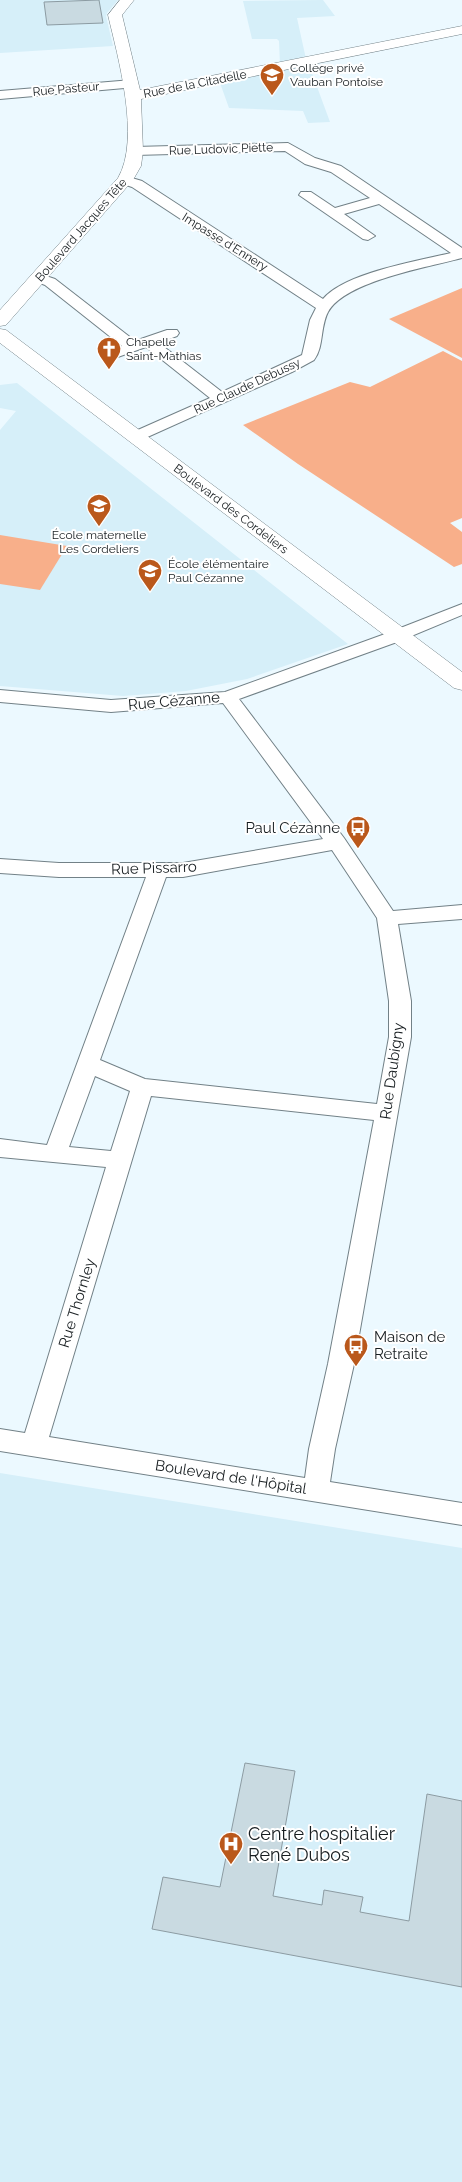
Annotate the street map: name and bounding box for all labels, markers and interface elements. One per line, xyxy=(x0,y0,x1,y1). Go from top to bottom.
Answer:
place label: Collège privé Vauban Pontoise xyxy=(290,61,383,89)
school or university icon: Collège privé Vauban Pontoise xyxy=(259,62,285,96)
street label: Rue de la Citadelle xyxy=(142,67,248,101)
street label: Rue Pasteur xyxy=(32,79,101,99)
street label: Rue Ludovic Piette xyxy=(169,140,273,158)
street label: Boulevard Jacques Tête xyxy=(32,176,130,284)
street label: Impasse d'Ennery xyxy=(180,210,271,274)
place label: Chapelle Saint-Mathias xyxy=(126,335,202,363)
church icon: Chapelle Saint-Mathias xyxy=(96,336,122,370)
street label: Rue Claude Debussy xyxy=(192,355,303,417)
street label: Boulevard des Cordeliers xyxy=(171,461,291,557)
school or university icon: École maternelle Les Cordeliers xyxy=(86,493,112,527)
place label: École maternelle Les Cordeliers xyxy=(52,528,146,556)
place label: École élémentaire Paul Cézanne xyxy=(168,557,269,585)
school or university icon: École élémentaire Paul Cézanne xyxy=(137,558,163,592)
street label: Rue Cézanne xyxy=(127,688,221,714)
bus stop icon: Paul Cézanne xyxy=(345,815,371,849)
place label: Paul Cézanne xyxy=(245,819,340,837)
street label: Rue Pissarro xyxy=(111,858,197,878)
street label: Rue Daubigny xyxy=(376,1021,408,1121)
street label: Rue Thornley xyxy=(55,1256,99,1350)
place label: Maison de Retraite xyxy=(374,1328,446,1363)
bus stop icon: Maison de Retraite xyxy=(343,1333,369,1367)
street label: Boulevard de l'Hôpital xyxy=(154,1456,309,1498)
place label: Centre hospitalier René Dubos xyxy=(248,1823,396,1865)
hospital icon: Centre hospitalier René Dubos xyxy=(218,1831,244,1865)

